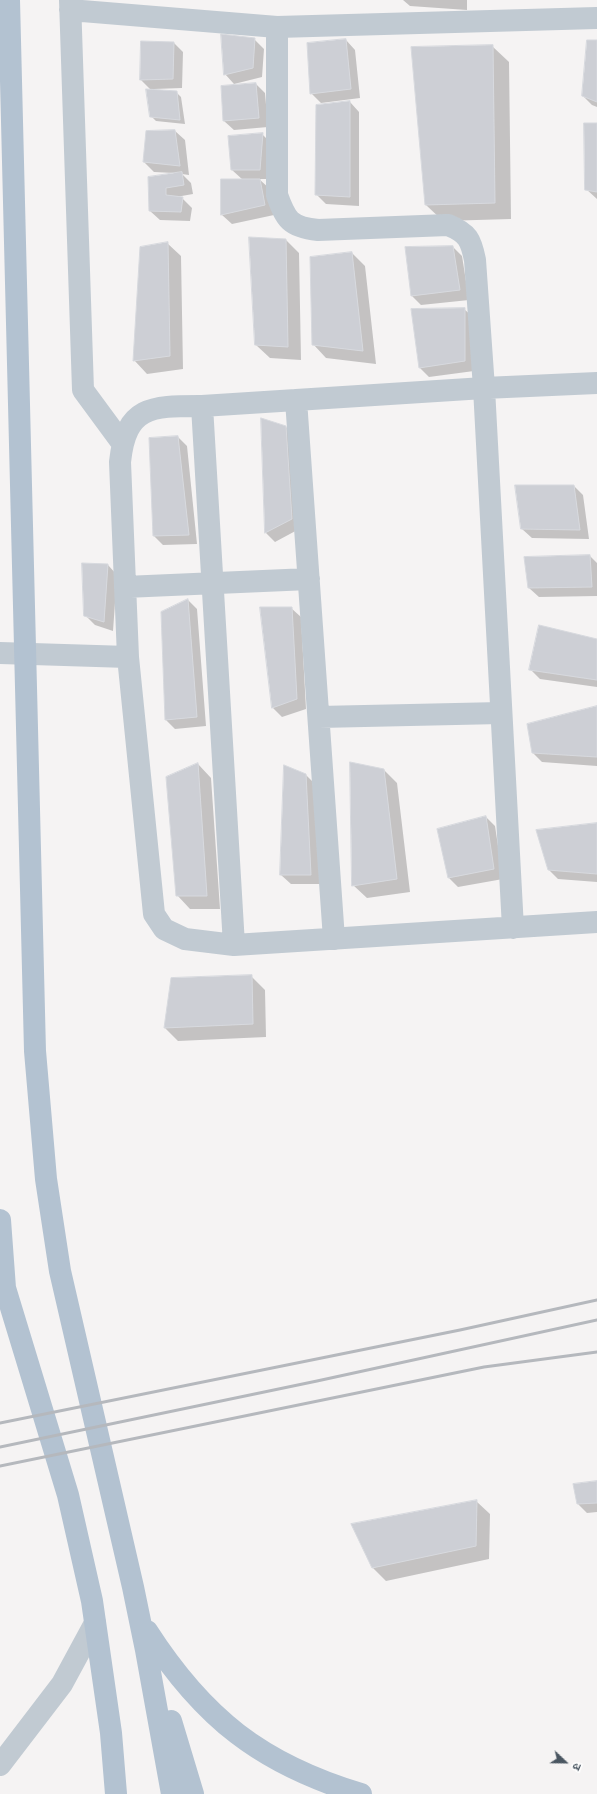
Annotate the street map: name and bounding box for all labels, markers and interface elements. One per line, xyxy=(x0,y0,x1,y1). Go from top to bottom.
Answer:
north arrow xyxy=(545,1742,585,1782)
text: उ xyxy=(569,1761,584,1772)

